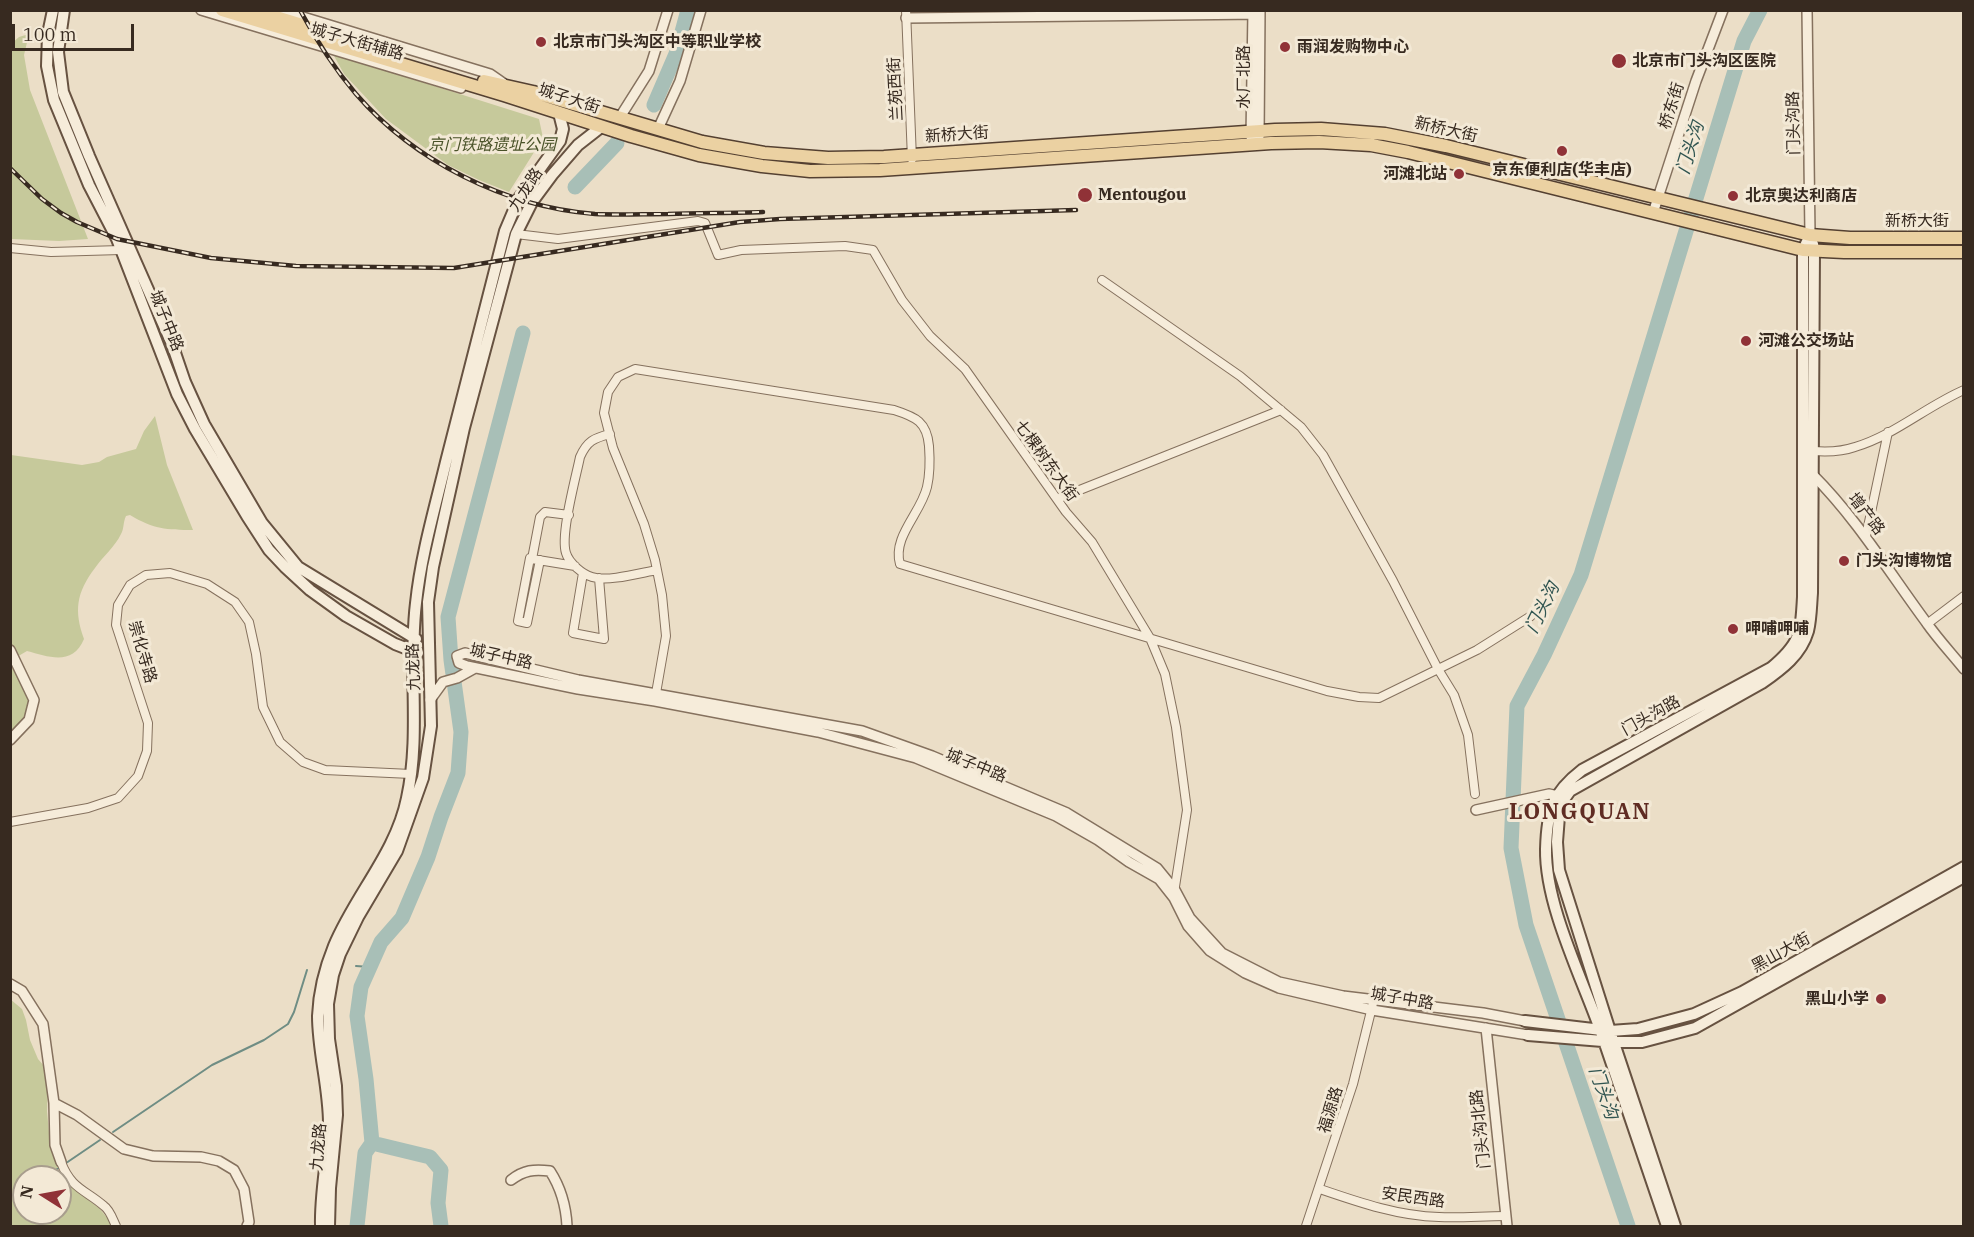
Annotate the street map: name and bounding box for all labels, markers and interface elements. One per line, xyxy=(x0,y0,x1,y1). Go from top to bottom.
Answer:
scale bar xyxy=(15,12,136,50)
street label: 城子大街辅路 xyxy=(308,20,406,64)
text: 100 m xyxy=(23,23,77,46)
place label: 北京市门头沟区中等职业学校 xyxy=(553,32,761,52)
marker: 北京市门头沟区中等职业学校 xyxy=(534,35,548,49)
place label: 雨润发购物中心 xyxy=(1297,37,1409,57)
marker: 雨润发购物中心 xyxy=(1278,40,1292,54)
street label: 水厂北路 xyxy=(1234,45,1254,109)
place label: 北京市门头沟区医院 xyxy=(1632,51,1776,71)
marker: 北京市门头沟区医院 xyxy=(1610,52,1628,70)
street label: 兰苑西街 xyxy=(885,57,907,121)
street label: 城子大街 xyxy=(536,80,602,118)
street label: 桥东街 xyxy=(1655,80,1689,132)
street label: 门头沟路 xyxy=(1784,91,1804,155)
street label: 新桥大街 xyxy=(1413,113,1479,147)
water label: 门头沟 xyxy=(1673,119,1709,177)
street label: 新桥大街 xyxy=(924,123,990,147)
park label: 京门铁路遗址公园 xyxy=(428,135,556,155)
marker: 京东便利店(华丰店) xyxy=(1555,144,1569,158)
place label: 京东便利店(华丰店) xyxy=(1492,160,1632,180)
place label: 河滩北站 xyxy=(1383,164,1447,184)
street label: 九龙路 xyxy=(505,165,547,215)
marker: 河滩北站 xyxy=(1452,167,1466,181)
place label: Mentougou xyxy=(1098,185,1186,205)
marker: Mentougou xyxy=(1076,186,1094,204)
place label: 北京奥达利商店 xyxy=(1745,186,1857,206)
marker: 北京奥达利商店 xyxy=(1726,189,1740,203)
street label: 新桥大街 xyxy=(1885,211,1949,231)
street label: 城子中路 xyxy=(145,288,187,354)
place label: 河滩公交场站 xyxy=(1758,331,1854,351)
marker: 河滩公交场站 xyxy=(1739,334,1753,348)
street label: 七棵树东大街 xyxy=(1010,417,1082,505)
street label: 增产路 xyxy=(1844,489,1888,539)
place label: 门头沟博物馆 xyxy=(1856,551,1952,571)
marker: 门头沟博物馆 xyxy=(1837,554,1851,568)
water label: 门头沟 xyxy=(1521,579,1565,637)
street label: 崇化寺路 xyxy=(124,619,160,685)
place label: 呷哺呷哺 xyxy=(1745,619,1809,639)
marker: 呷哺呷哺 xyxy=(1726,622,1740,636)
street label: 城子中路 xyxy=(468,640,534,674)
street label: 九龙路 xyxy=(404,643,424,691)
street label: 门头沟路 xyxy=(1618,692,1684,740)
street label: 城子中路 xyxy=(943,745,1009,787)
district label: LONGQUAN xyxy=(1509,800,1651,826)
street label: 黑山大街 xyxy=(1748,929,1814,977)
street label: 城子中路 xyxy=(1369,984,1435,1014)
place label: 黑山小学 xyxy=(1805,989,1869,1009)
marker: 黑山小学 xyxy=(1874,992,1888,1006)
water label: 门头沟 xyxy=(1584,1064,1622,1122)
street label: 福源路 xyxy=(1315,1084,1347,1136)
street label: 门头沟北路 xyxy=(1467,1088,1495,1170)
street label: 九龙路 xyxy=(307,1122,331,1172)
north arrow xyxy=(12,1165,72,1225)
text: N xyxy=(15,1184,37,1200)
street label: 安民西路 xyxy=(1380,1184,1446,1212)

